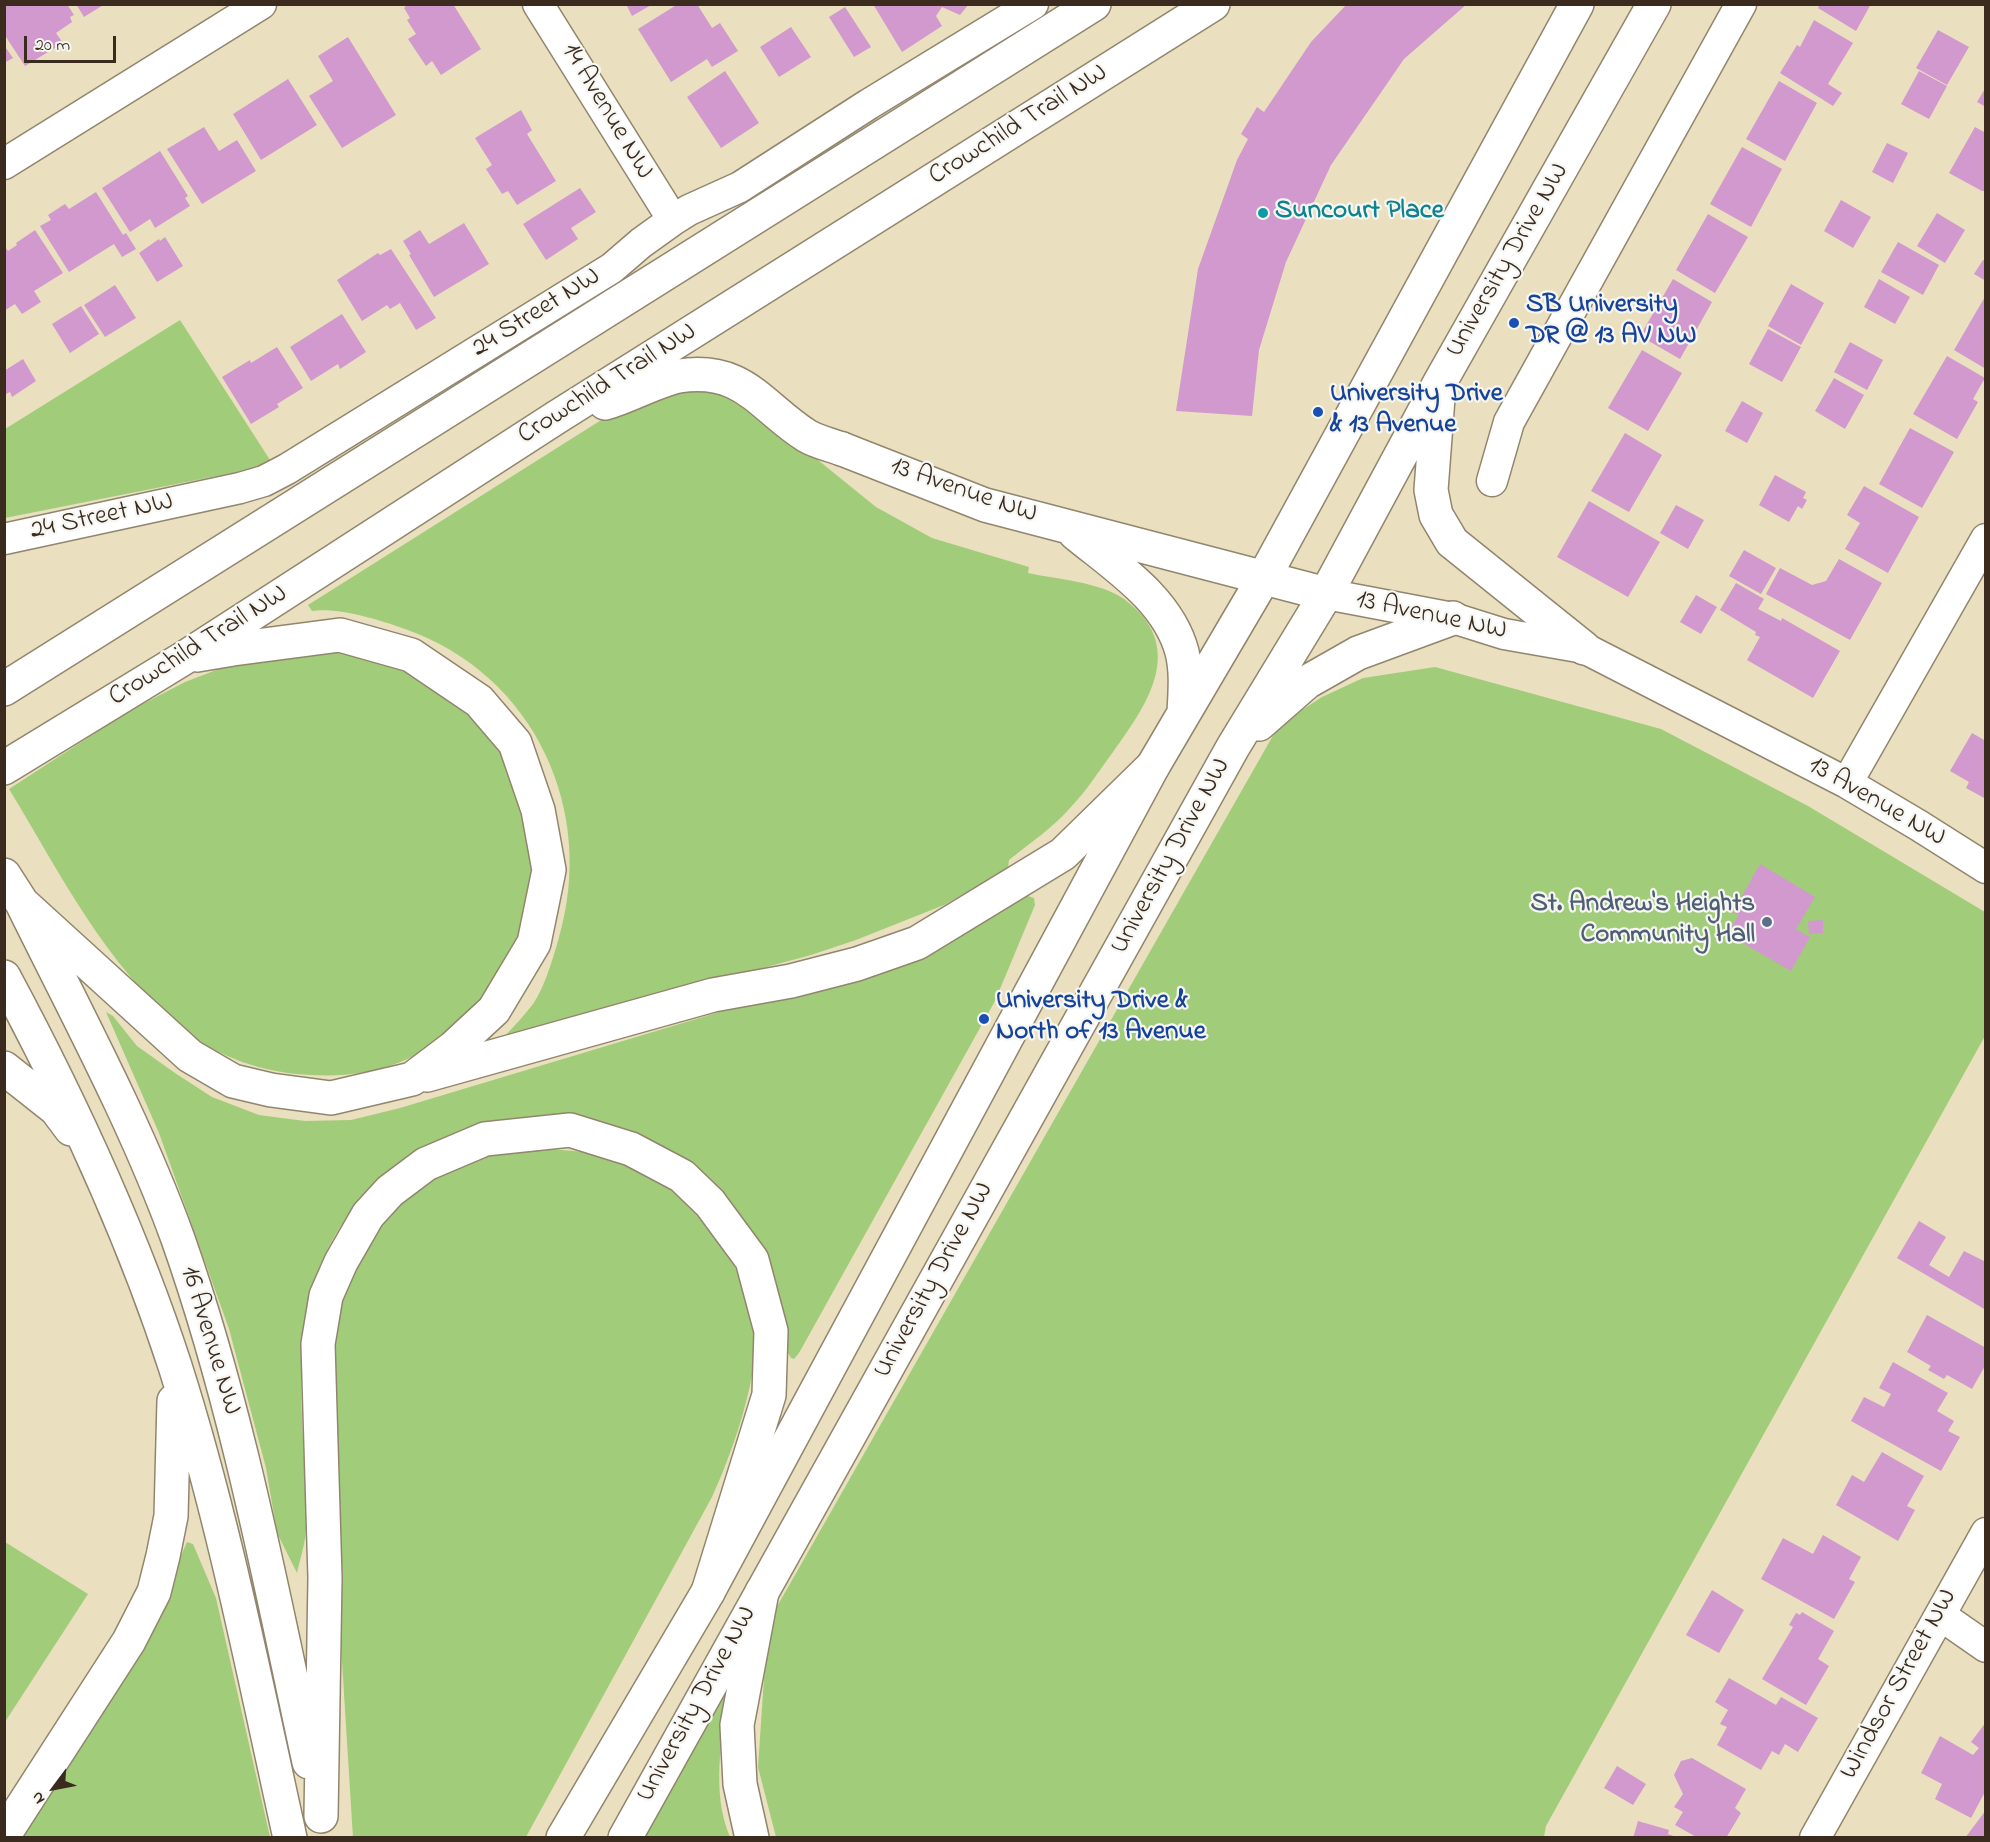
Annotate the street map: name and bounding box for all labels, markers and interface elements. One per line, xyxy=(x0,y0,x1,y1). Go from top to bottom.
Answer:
scale bar xyxy=(27,24,118,62)
text: 20 m xyxy=(35,33,70,59)
street label: 14 Avenue NW xyxy=(553,38,659,186)
street label: Crowchild Trail NW xyxy=(924,58,1114,194)
street label: University Drive NW xyxy=(1440,158,1578,364)
place label: Suncourt Place xyxy=(1275,197,1444,229)
marker: Suncourt Place xyxy=(1256,206,1270,220)
street label: 24 Street NW xyxy=(467,262,607,366)
place label: SB University DR @ 13 AV NW xyxy=(1526,291,1696,354)
marker: SB University DR @ 13 AV NW xyxy=(1507,316,1521,330)
street label: Crowchild Trail NW xyxy=(513,317,703,453)
place label: University Drive & 13 Avenue xyxy=(1330,380,1503,443)
marker: University Drive & 13 Avenue xyxy=(1311,405,1325,419)
street label: 13 Avenue NW xyxy=(885,452,1041,532)
street label: 24 Street NW xyxy=(28,487,176,549)
street label: Crowchild Trail NW xyxy=(104,579,294,715)
street label: 13 Avenue NW xyxy=(1353,585,1509,649)
street label: 13 Avenue NW xyxy=(1802,751,1950,855)
street label: University Drive NW xyxy=(1105,754,1239,960)
place label: St. Andrew's Heights Community Hall xyxy=(1530,890,1755,953)
marker: St. Andrew's Heights Community Hall xyxy=(1760,915,1774,929)
place label: University Drive & North of 13 Avenue xyxy=(996,987,1206,1050)
marker: University Drive & North of 13 Avenue xyxy=(977,1012,991,1026)
street label: University Drive NW xyxy=(868,1178,1002,1384)
street label: 16 Avenue NW xyxy=(171,1263,247,1419)
street label: Windsor Street NW xyxy=(1834,1584,1966,1786)
street label: University Drive NW xyxy=(631,1602,765,1808)
north arrow xyxy=(24,1758,84,1818)
text: N xyxy=(26,1787,52,1808)

